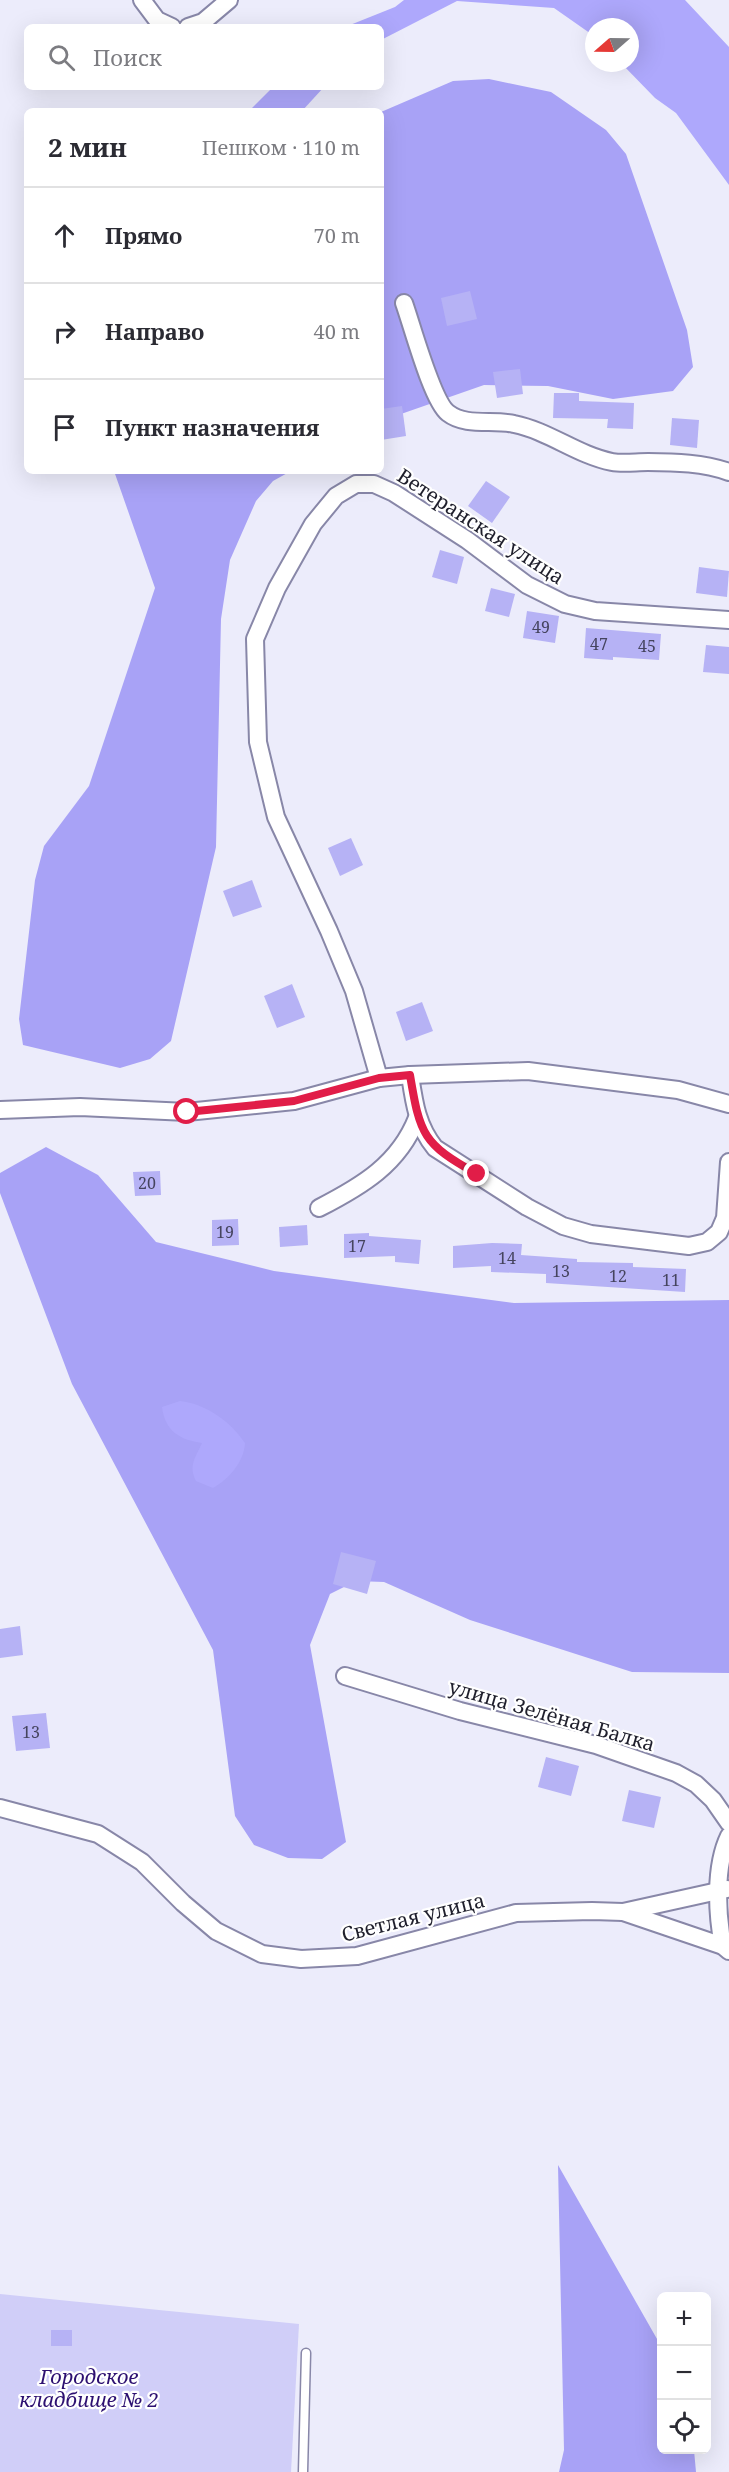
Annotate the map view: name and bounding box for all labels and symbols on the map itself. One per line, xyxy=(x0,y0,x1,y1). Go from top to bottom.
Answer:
north arrow xyxy=(585,18,639,72)
street label: Ветеранская улица xyxy=(392,462,570,590)
house number: 49 xyxy=(532,616,550,638)
house number: 47 xyxy=(590,633,608,655)
house number: 45 xyxy=(638,635,656,657)
route start xyxy=(173,1098,199,1124)
route end xyxy=(463,1160,489,1186)
house number: 20 xyxy=(138,1172,156,1194)
house number: 19 xyxy=(216,1221,234,1243)
house number: 17 xyxy=(348,1235,366,1257)
house number: 14 xyxy=(498,1247,516,1269)
house number: 13 xyxy=(552,1260,570,1282)
house number: 12 xyxy=(609,1265,627,1287)
house number: 11 xyxy=(662,1269,680,1291)
street label: улица Зелёная Балка xyxy=(446,1673,658,1757)
house number: 13 xyxy=(22,1721,40,1743)
street label: Светлая улица xyxy=(339,1886,487,1948)
park label: Городское кладбище № 2 xyxy=(19,2363,159,2413)

